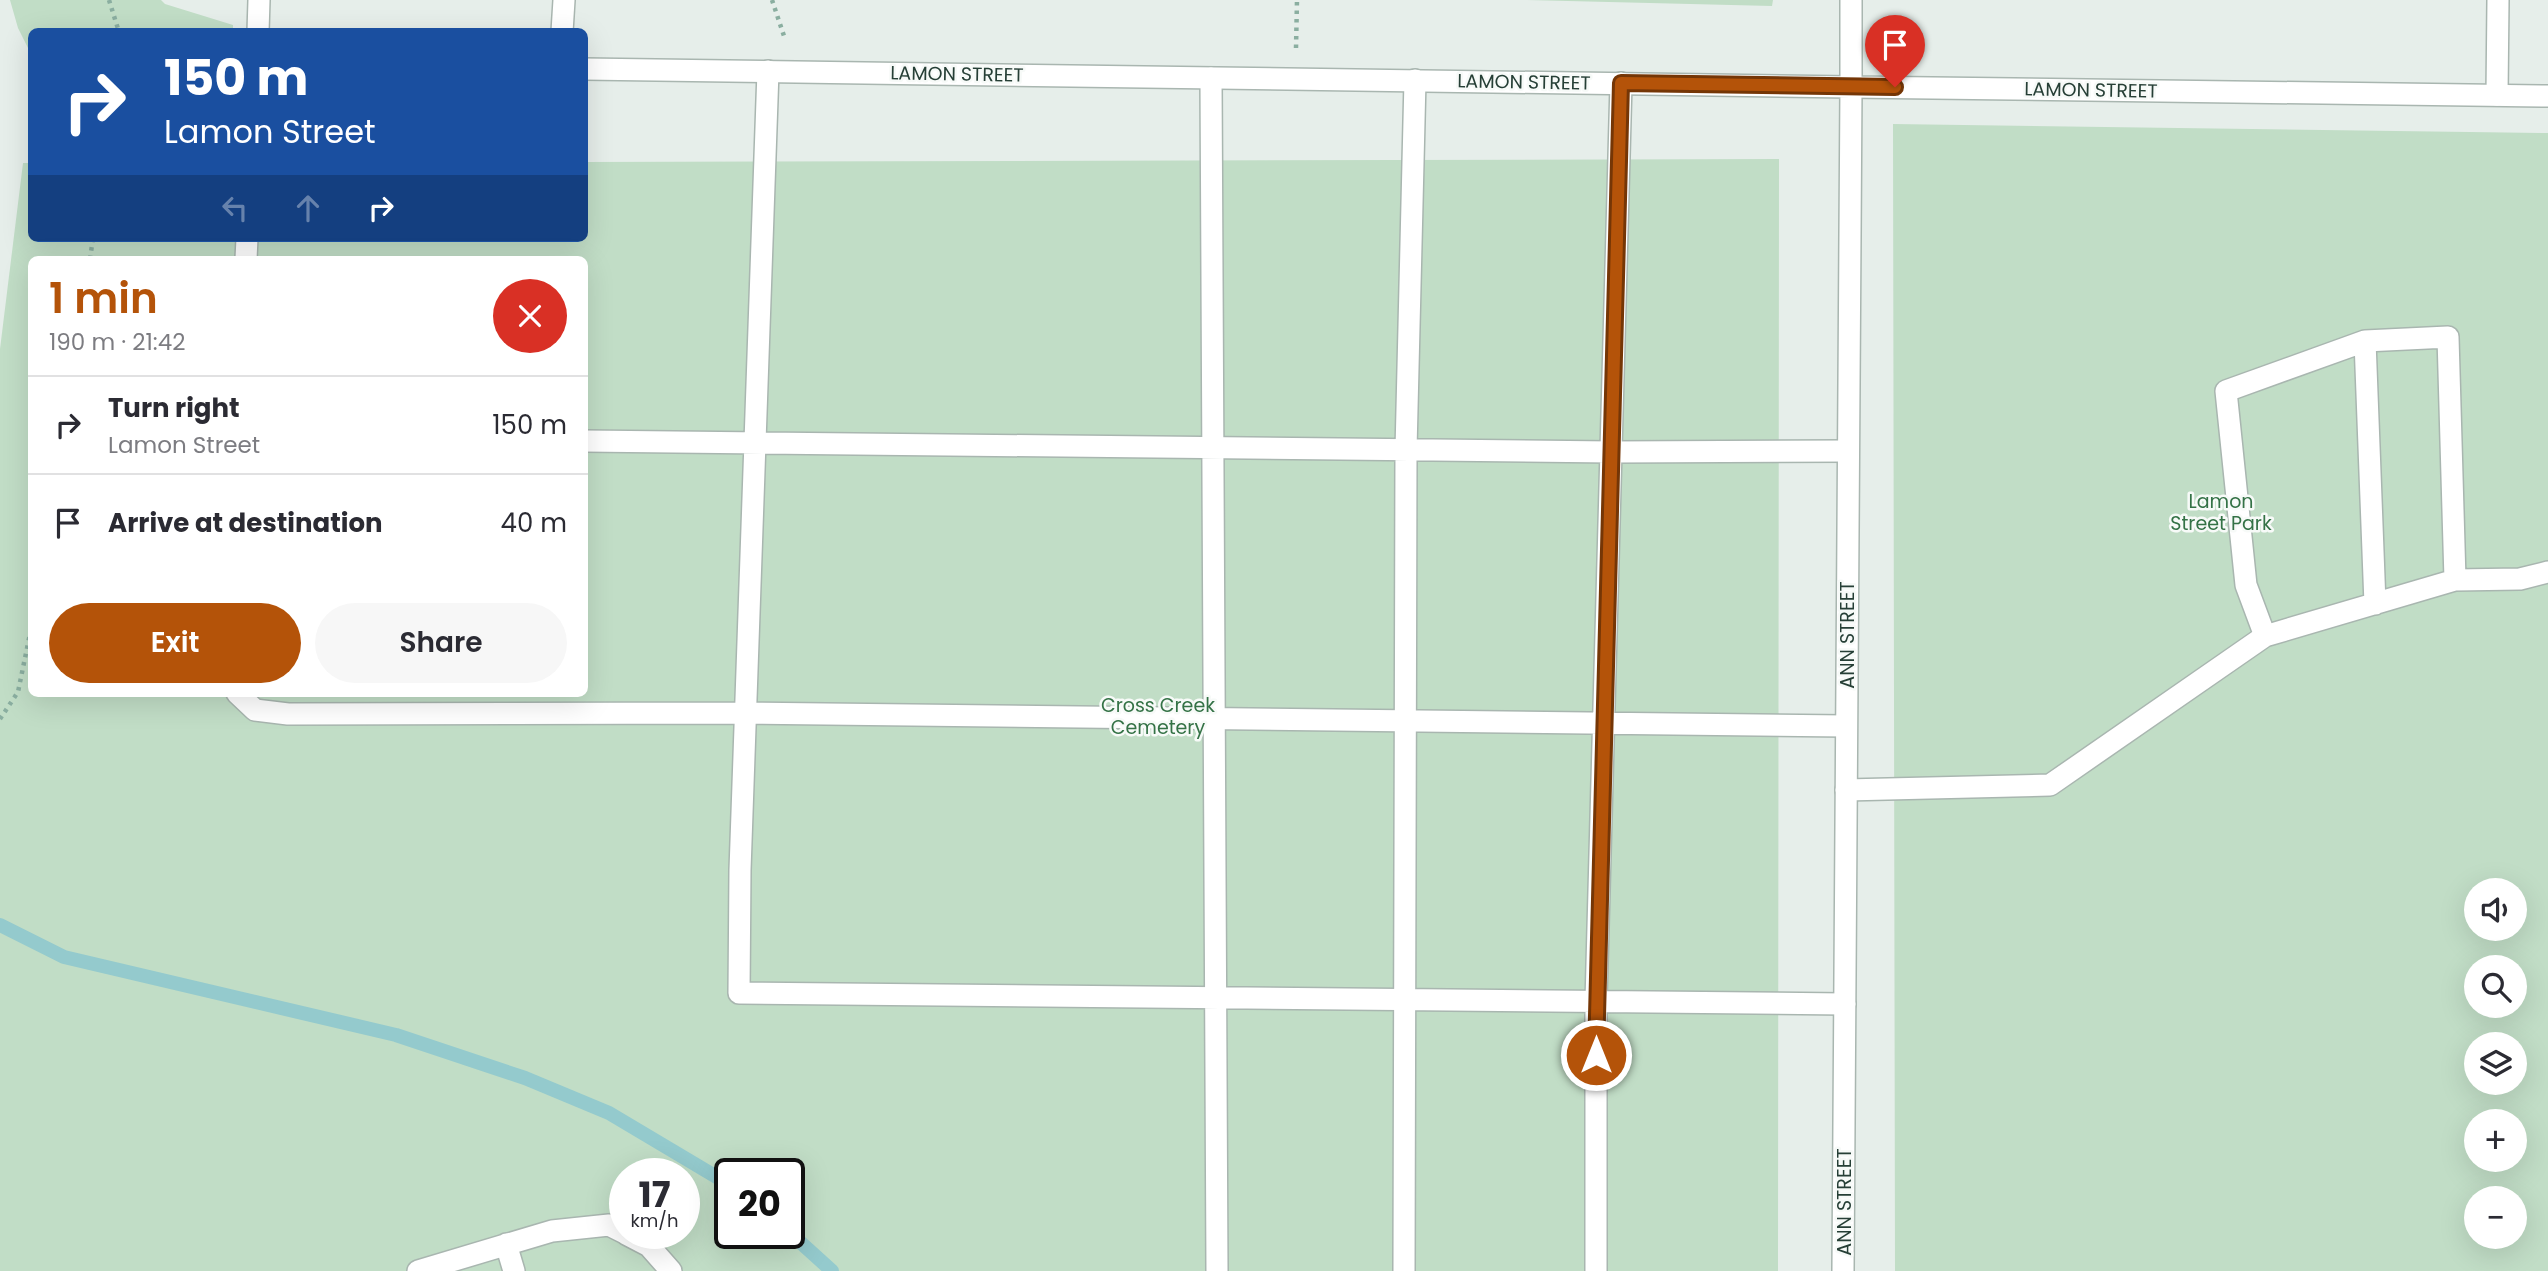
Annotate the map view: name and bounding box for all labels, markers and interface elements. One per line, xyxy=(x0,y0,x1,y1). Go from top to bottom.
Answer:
pin xyxy=(1865,15,1925,87)
icon: arrive xyxy=(1876,26,1914,64)
text: 150 m xyxy=(164,44,309,112)
icon: right xyxy=(49,56,140,147)
street label: LAMON STREET xyxy=(890,59,1024,89)
street label: LAMON STREET xyxy=(1457,67,1591,97)
street label: LAMON STREET xyxy=(2024,75,2158,105)
text: Lamon Street xyxy=(164,109,376,154)
icon: left xyxy=(216,189,254,227)
icon: ahead xyxy=(289,189,327,227)
icon: right xyxy=(362,189,400,227)
text: 1 min xyxy=(49,269,158,328)
button: close xyxy=(493,279,567,353)
text: 190 m · 21:42 xyxy=(49,326,185,358)
text: Turn right xyxy=(108,390,240,426)
icon: right xyxy=(49,406,87,444)
text: 150 m xyxy=(492,407,567,443)
text: Lamon Street xyxy=(108,429,260,461)
park label: Lamon Street Park xyxy=(2170,488,2272,537)
icon: arrive xyxy=(49,504,87,542)
text: Arrive at destination xyxy=(108,505,383,541)
text: 40 m xyxy=(501,505,567,541)
street label: ANN STREET xyxy=(1834,581,1861,689)
button: Exit xyxy=(49,603,301,683)
button: Share xyxy=(315,603,567,683)
park label: Cross Creek Cemetery xyxy=(1101,692,1215,741)
map controls xyxy=(2464,878,2527,1249)
button: sound xyxy=(2464,878,2527,941)
button: search xyxy=(2464,955,2527,1018)
position arrow xyxy=(1559,1018,1633,1092)
button: layers xyxy=(2464,1032,2527,1095)
button: + xyxy=(2464,1109,2527,1172)
street label: ANN STREET xyxy=(1831,1148,1858,1256)
speed limit sign: 20 xyxy=(714,1158,805,1249)
text: 17 xyxy=(639,1170,670,1219)
button: − xyxy=(2464,1186,2527,1249)
text: km/h xyxy=(631,1208,678,1233)

